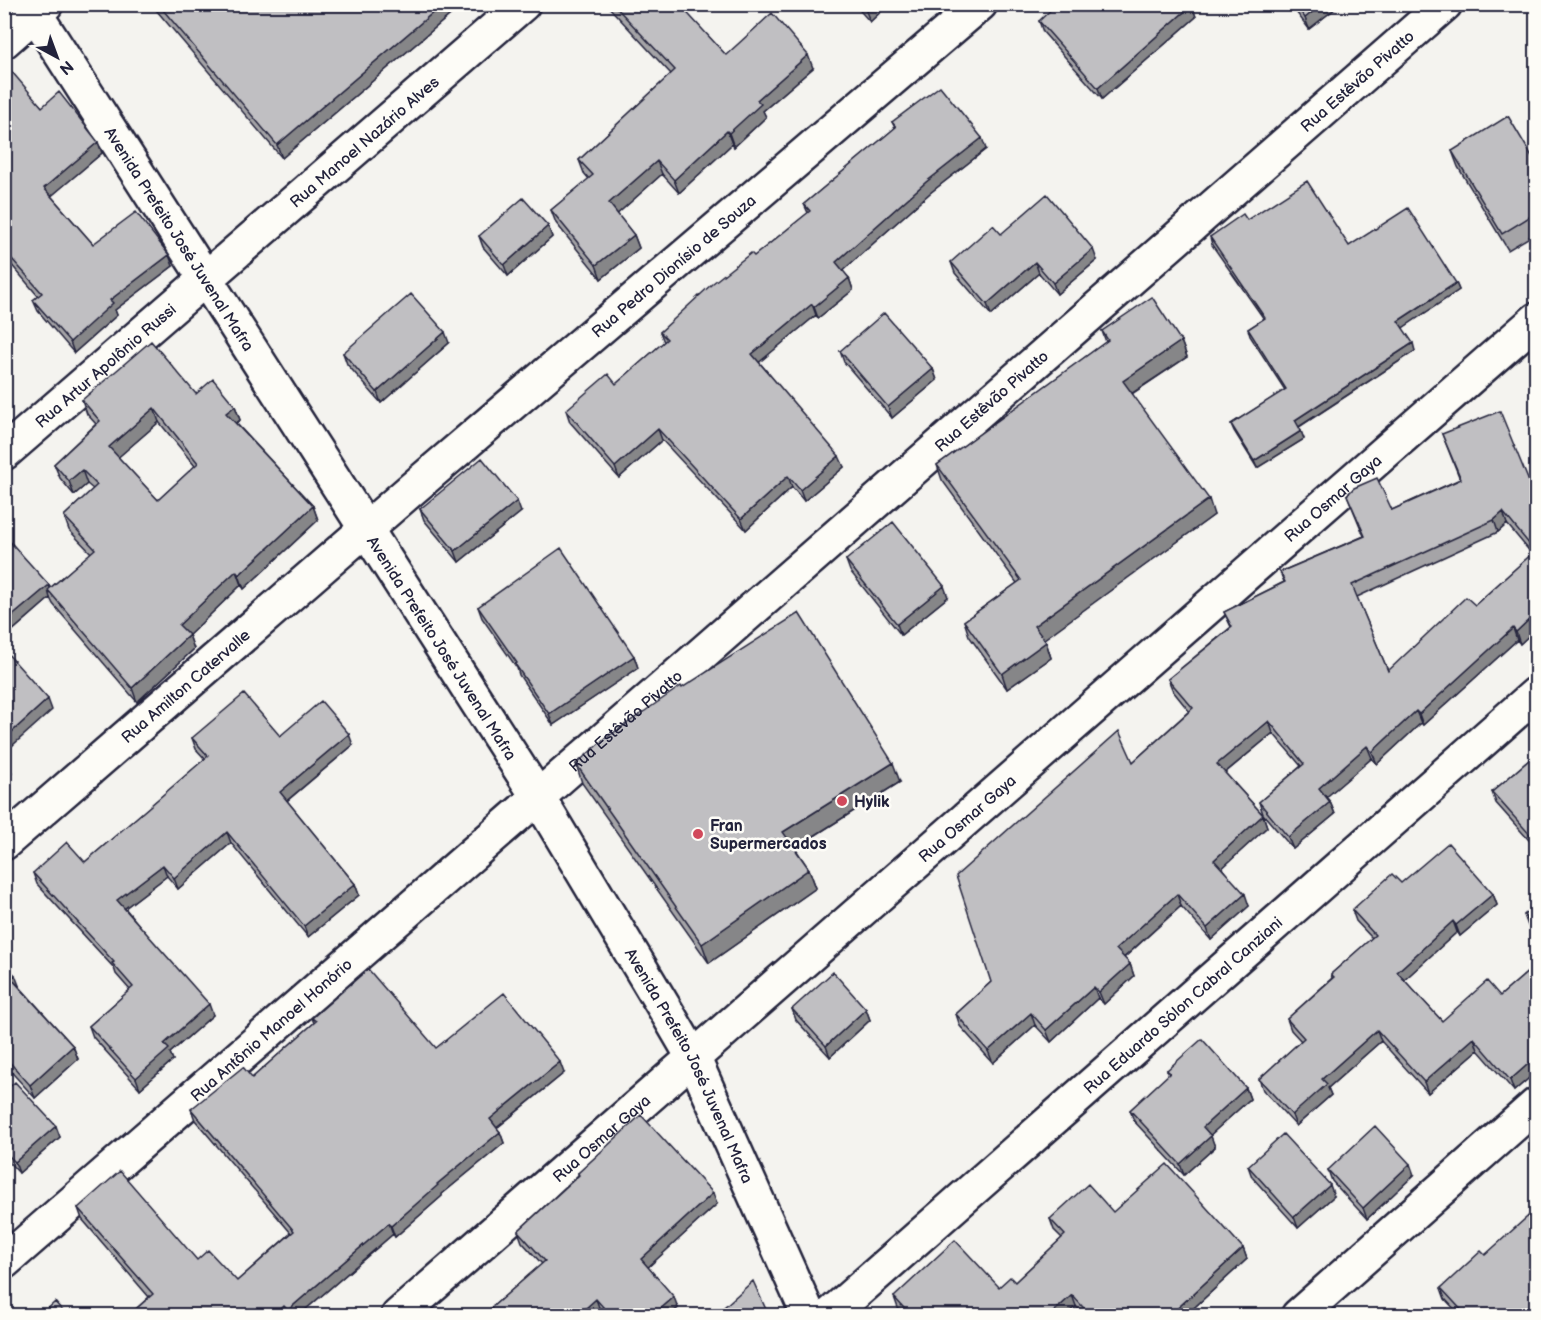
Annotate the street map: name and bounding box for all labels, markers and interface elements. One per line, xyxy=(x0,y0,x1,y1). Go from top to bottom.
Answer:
north arrow xyxy=(27,27,87,87)
street label: Rua Estêvão Pivatto xyxy=(1297,27,1419,137)
text: N xyxy=(55,56,77,78)
street label: Rua Manoel Nazário Alves xyxy=(287,73,443,212)
street label: Avenida Prefeito José Juvenal Mafra xyxy=(100,124,257,355)
street label: Rua Pedro Dionísio de Souza xyxy=(588,191,760,342)
street label: Rua Artur Apolônio Russi xyxy=(32,300,181,433)
street label: Rua Estêvão Pivatto xyxy=(932,347,1053,457)
street label: Rua Osmar Gaya xyxy=(1281,451,1386,547)
street label: Avenida Prefeito José Juvenal Mafra xyxy=(362,533,520,764)
street label: Rua Amilton Catervalle xyxy=(118,626,255,748)
street label: Rua Estêvão Pivatto xyxy=(566,667,687,777)
street label: Rua Osmar Gaya xyxy=(915,772,1020,867)
place label: Hylik xyxy=(854,793,890,812)
marker: Hylik xyxy=(835,794,849,808)
place label: Fran Supermercados xyxy=(710,817,827,854)
marker: Fran Supermercados xyxy=(691,827,705,841)
street label: Rua Eduardo Sólon Cabral Canziani xyxy=(1080,914,1287,1099)
street label: Avenida Prefeito José Juvenal Mafra xyxy=(620,945,756,1187)
street label: Rua Antônio Manoel Honório xyxy=(187,955,357,1106)
street label: Rua Osmar Gaya xyxy=(550,1092,655,1187)

